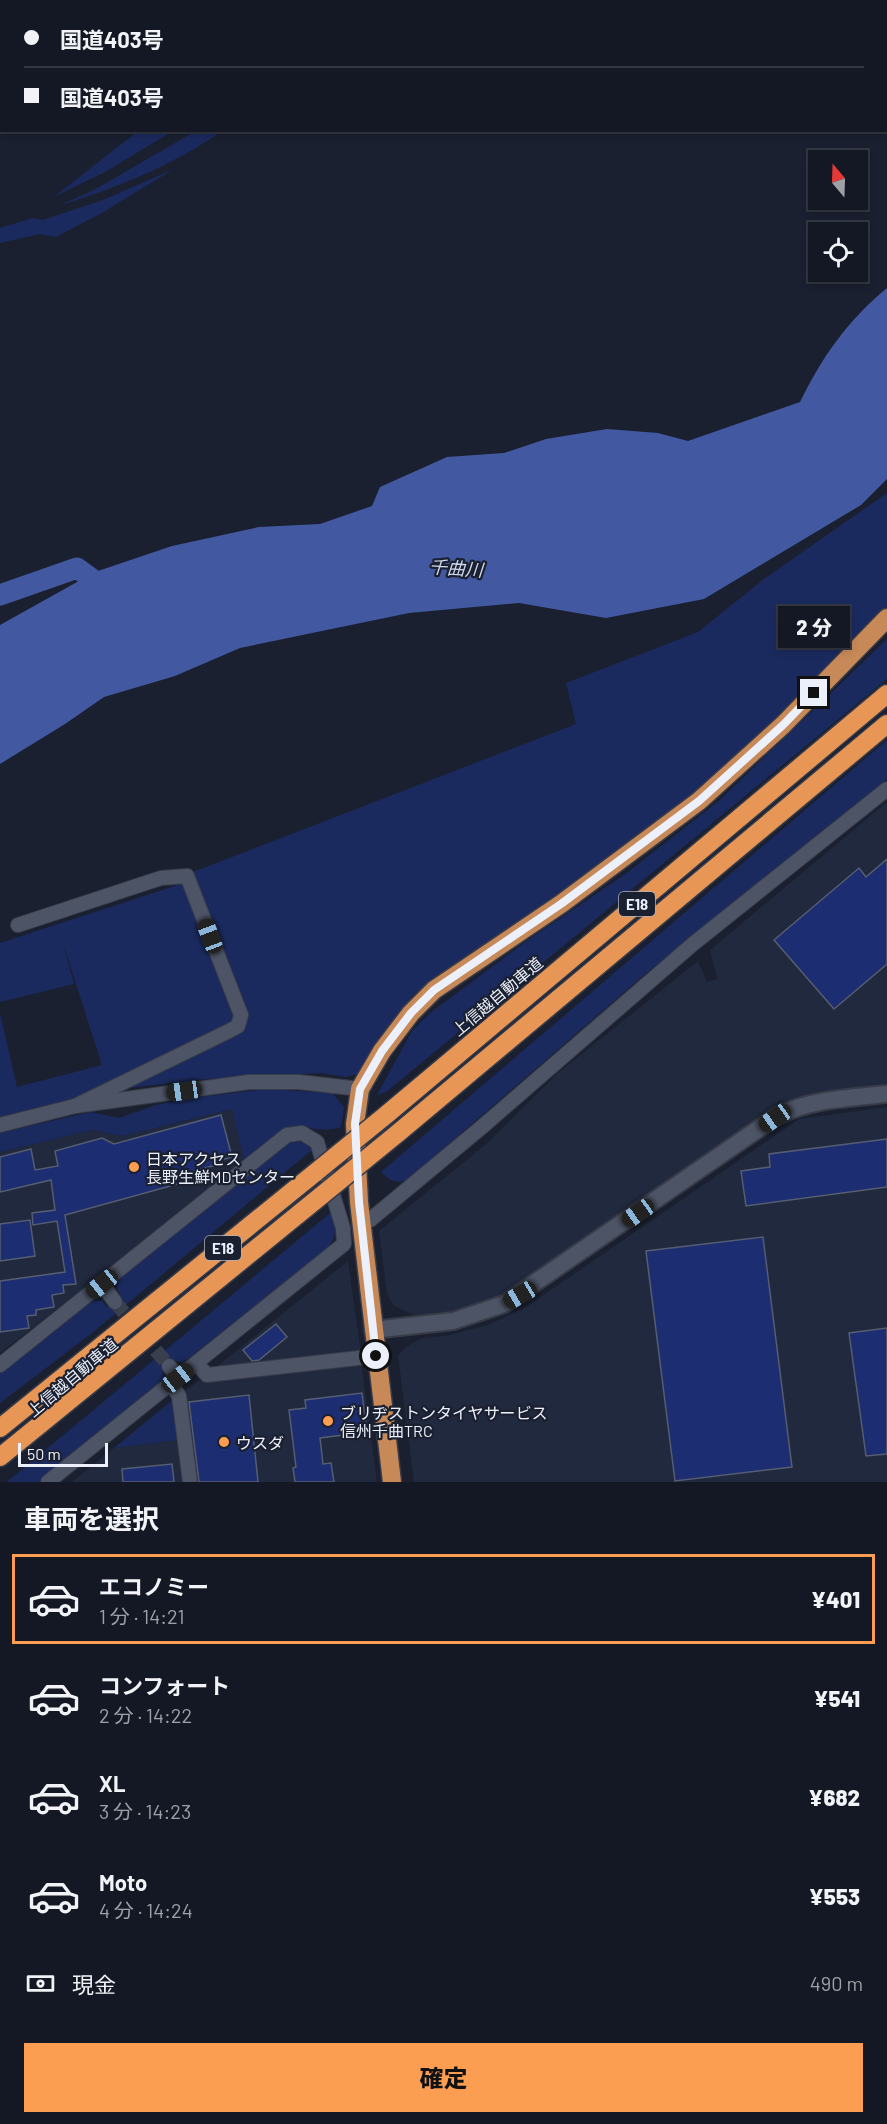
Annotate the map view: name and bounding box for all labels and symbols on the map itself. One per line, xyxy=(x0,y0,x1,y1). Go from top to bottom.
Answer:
north arrow xyxy=(808,150,868,210)
water label: 千曲川 xyxy=(428,555,486,581)
callout: 2 分 xyxy=(778,606,850,648)
route end xyxy=(800,679,827,706)
road number: E18 xyxy=(619,892,655,916)
car xyxy=(195,916,225,956)
street label: 上信越自動車道 xyxy=(448,953,546,1039)
car xyxy=(165,1080,203,1102)
car xyxy=(755,1100,795,1136)
place label: 日本アクセス 長野生鮮MDセンター xyxy=(146,1149,295,1186)
marker: 日本アクセス 長野生鮮MDセンター xyxy=(127,1160,141,1174)
car xyxy=(618,1195,658,1231)
road number: E18 xyxy=(205,1236,241,1260)
car xyxy=(82,1266,122,1302)
car xyxy=(500,1278,540,1312)
street label: 上信越自動車道 xyxy=(23,1334,121,1420)
route start xyxy=(362,1342,389,1369)
car xyxy=(158,1360,198,1396)
place label: ブリヂストンタイヤサービス 信州千曲TRC xyxy=(340,1403,548,1440)
marker: ブリヂストンタイヤサービス 信州千曲TRC xyxy=(321,1414,335,1428)
place label: ウスダ xyxy=(236,1433,284,1452)
marker: ウスダ xyxy=(217,1435,231,1449)
scale bar xyxy=(18,1440,108,1468)

